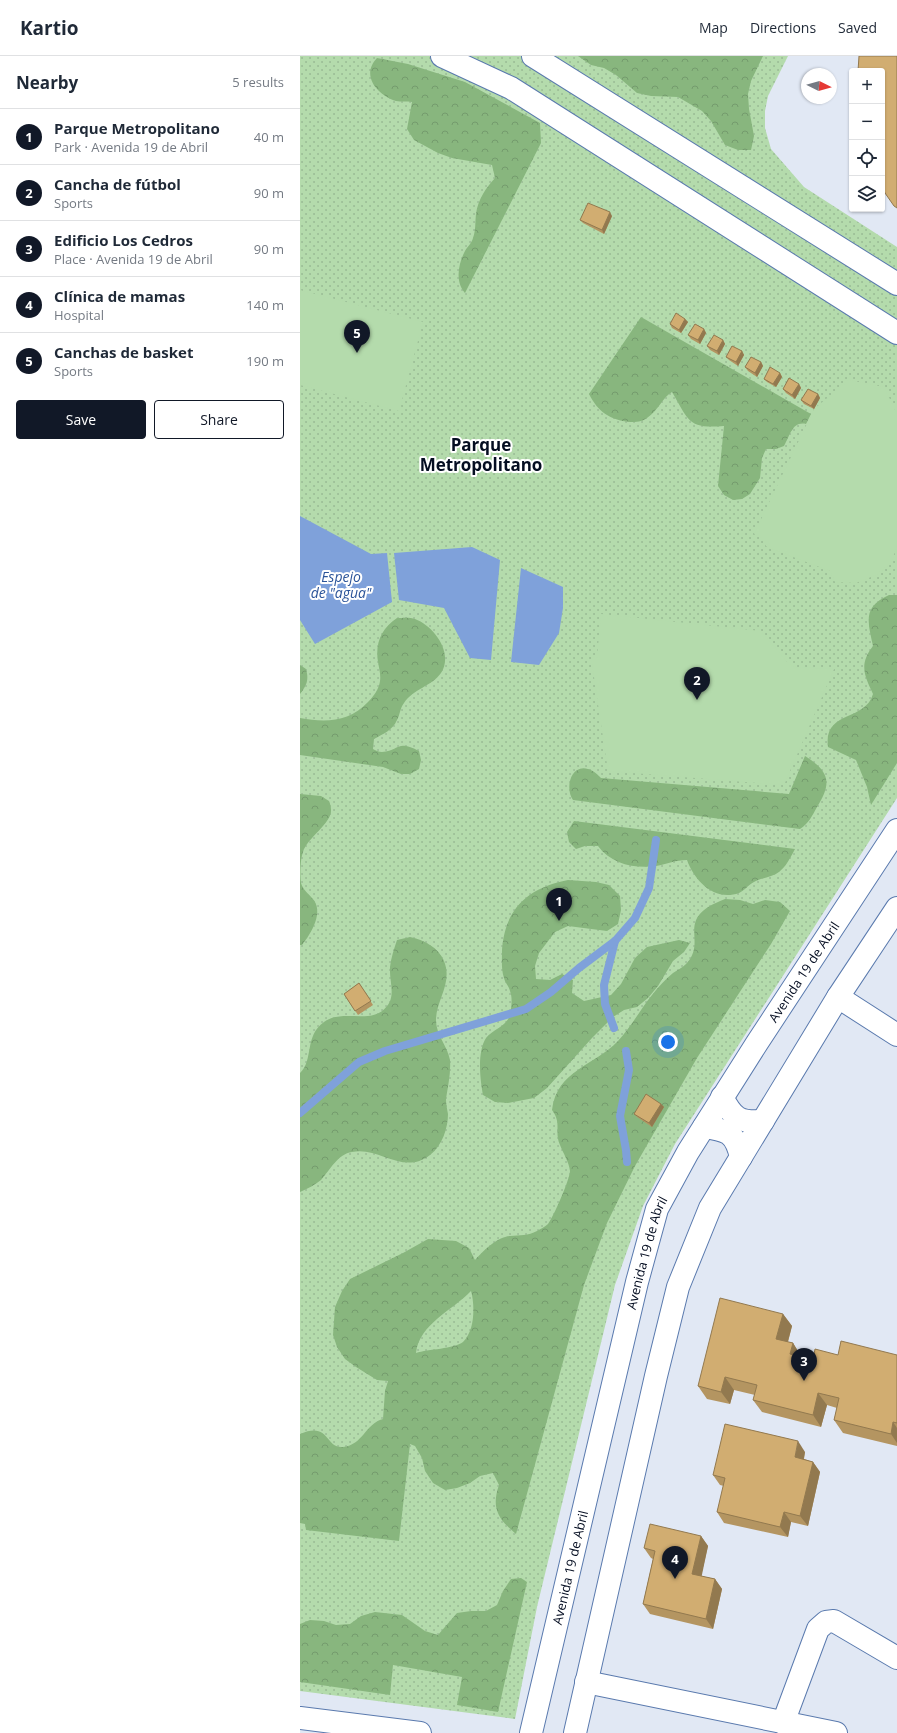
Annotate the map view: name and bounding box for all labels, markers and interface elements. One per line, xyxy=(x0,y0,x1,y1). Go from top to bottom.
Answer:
text: Kartio xyxy=(20,15,79,41)
text: Map xyxy=(699,18,728,37)
text: Directions xyxy=(750,18,816,37)
text: Saved xyxy=(838,18,877,37)
north arrow xyxy=(801,68,837,104)
map controls xyxy=(849,68,885,212)
button: + xyxy=(849,68,885,104)
text: Nearby xyxy=(16,71,78,94)
text: 5 results xyxy=(232,73,284,91)
button: − xyxy=(849,104,885,140)
text: Parque Metropolitano xyxy=(54,118,220,138)
text: 1 xyxy=(25,128,33,146)
text: 40 m xyxy=(254,128,284,146)
text: Park · Avenida 19 de Abril xyxy=(54,138,208,156)
button: locate xyxy=(849,140,885,176)
text: Cancha de fútbol xyxy=(54,174,181,194)
button: layers xyxy=(849,176,885,212)
text: 2 xyxy=(25,184,33,202)
text: 90 m xyxy=(254,184,284,202)
text: Sports xyxy=(54,194,93,212)
text: Edificio Los Cedros xyxy=(54,230,193,250)
text: 3 xyxy=(25,240,33,258)
text: 90 m xyxy=(254,240,284,258)
text: Place · Avenida 19 de Abril xyxy=(54,250,213,268)
text: Clínica de mamas xyxy=(54,286,185,306)
text: 4 xyxy=(25,296,33,314)
text: 140 m xyxy=(246,296,284,314)
text: Hospital xyxy=(54,306,104,324)
pin: 5 xyxy=(344,320,370,353)
text: Canchas de basket xyxy=(54,342,193,362)
text: 5 xyxy=(25,352,33,370)
text: 190 m xyxy=(246,352,284,370)
text: Sports xyxy=(54,362,93,380)
button: Save xyxy=(16,400,146,439)
button: Share xyxy=(154,400,284,439)
district label: Parque Metropolitano xyxy=(420,433,542,476)
water label: Espejo de "agua" xyxy=(311,567,372,602)
pin: 2 xyxy=(684,667,710,700)
pin: 1 xyxy=(546,888,572,921)
street label: Avenida 19 de Abril xyxy=(764,918,843,1026)
your location xyxy=(658,1032,678,1052)
street label: Avenida 19 de Abril xyxy=(622,1193,671,1311)
pin: 3 xyxy=(791,1348,817,1381)
street label: Avenida 19 de Abril xyxy=(548,1509,592,1627)
pin: 4 xyxy=(662,1546,688,1579)

